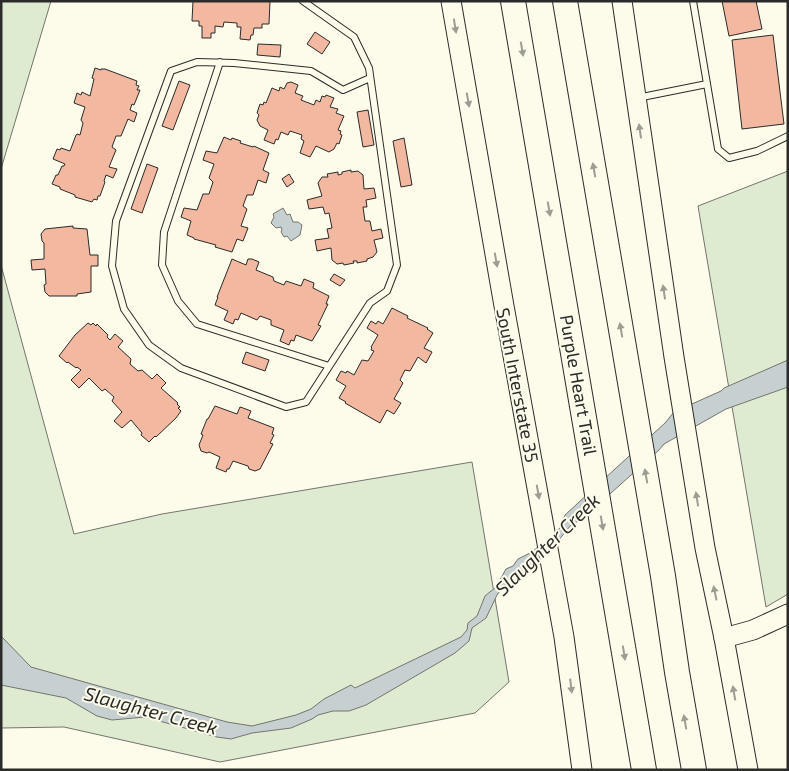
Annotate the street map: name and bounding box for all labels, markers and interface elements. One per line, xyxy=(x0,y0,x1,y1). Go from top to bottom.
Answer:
one-way arrow xyxy=(452,19,460,35)
one-way arrow xyxy=(518,42,526,58)
one-way arrow xyxy=(464,92,472,108)
one-way arrow xyxy=(636,123,644,139)
one-way arrow xyxy=(589,161,597,177)
one-way arrow xyxy=(545,202,553,218)
one-way arrow xyxy=(492,252,500,268)
one-way arrow xyxy=(660,283,668,299)
street label: South Interstate 35 xyxy=(492,306,544,464)
street label: Purple Heart Trail xyxy=(556,313,602,458)
one-way arrow xyxy=(617,322,625,338)
one-way arrow xyxy=(641,468,649,484)
one-way arrow xyxy=(535,484,543,500)
water label: Slaughter Creek xyxy=(490,488,604,600)
one-way arrow xyxy=(693,491,701,507)
one-way arrow xyxy=(599,515,607,531)
one-way arrow xyxy=(711,585,719,600)
one-way arrow xyxy=(621,646,629,662)
one-way arrow xyxy=(567,678,575,694)
water label: Slaughter Creek xyxy=(82,681,220,739)
one-way arrow xyxy=(729,684,737,700)
one-way arrow xyxy=(681,713,689,729)

